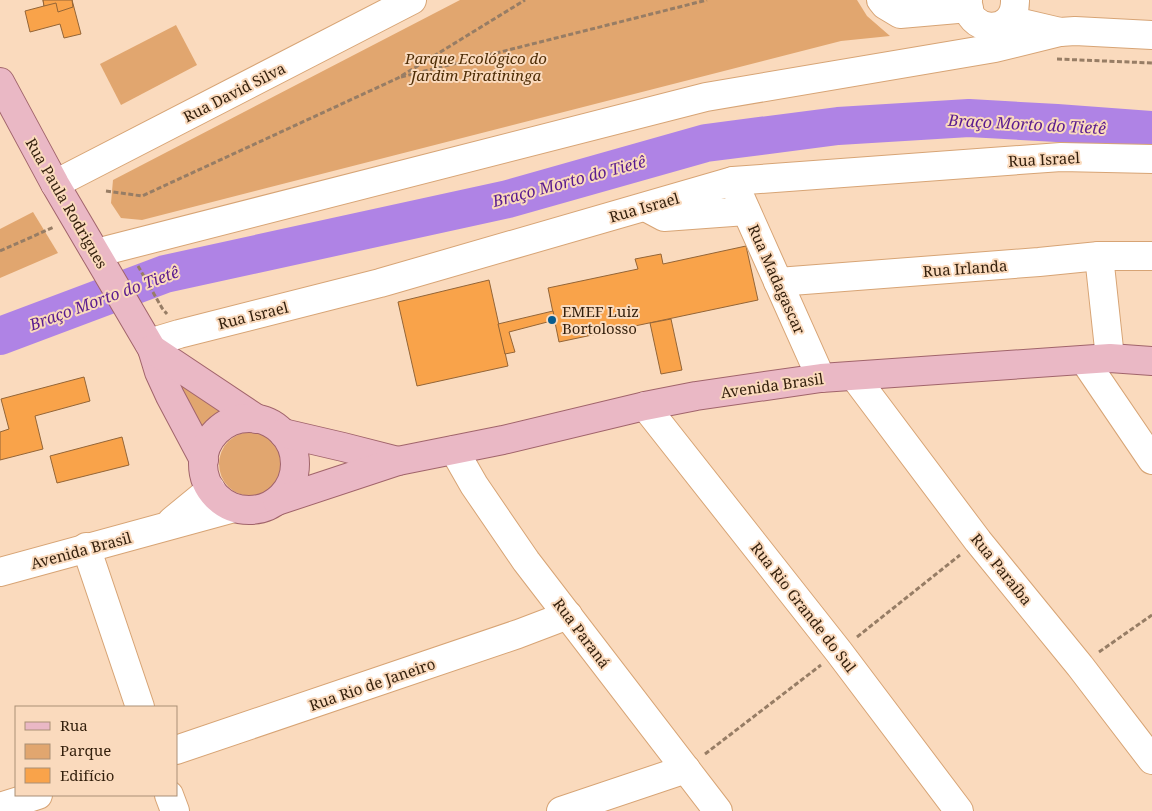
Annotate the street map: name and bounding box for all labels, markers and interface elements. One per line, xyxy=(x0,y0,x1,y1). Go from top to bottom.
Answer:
park label: Parque Ecológico do Jardim Piratininga xyxy=(404,48,547,85)
street label: Rua David Silva xyxy=(179,58,289,126)
water label: Braço Morto do Tietê xyxy=(947,109,1107,139)
street label: Rua Paula Rodrigues xyxy=(21,134,113,272)
street label: Rua Israel xyxy=(1008,147,1081,171)
water label: Braço Morto do Tietê xyxy=(489,150,648,212)
street label: Rua Israel xyxy=(607,187,682,227)
street label: Rua Madagascar xyxy=(744,221,810,337)
street label: Rua Irlanda xyxy=(922,255,1008,281)
water label: Braço Morto do Tietê xyxy=(25,261,182,336)
street label: Rua Israel xyxy=(216,297,291,333)
place label: EMEF Luiz Bortolosso xyxy=(562,301,639,338)
marker: EMEF Luiz Bortolosso xyxy=(546,314,558,326)
street label: Avenida Brasil xyxy=(719,368,825,402)
street label: Avenida Brasil xyxy=(28,527,134,573)
street label: Rua Paraíba xyxy=(967,529,1037,609)
street label: Rua Rio Grande do Sul xyxy=(747,538,861,676)
street label: Rua Paraná xyxy=(549,594,615,672)
street label: Rua Rio de Janeiro xyxy=(306,653,438,715)
legend xyxy=(15,706,178,796)
text: Rua xyxy=(60,715,88,735)
text: Parque xyxy=(60,740,111,760)
text: Edifício xyxy=(60,765,115,785)

